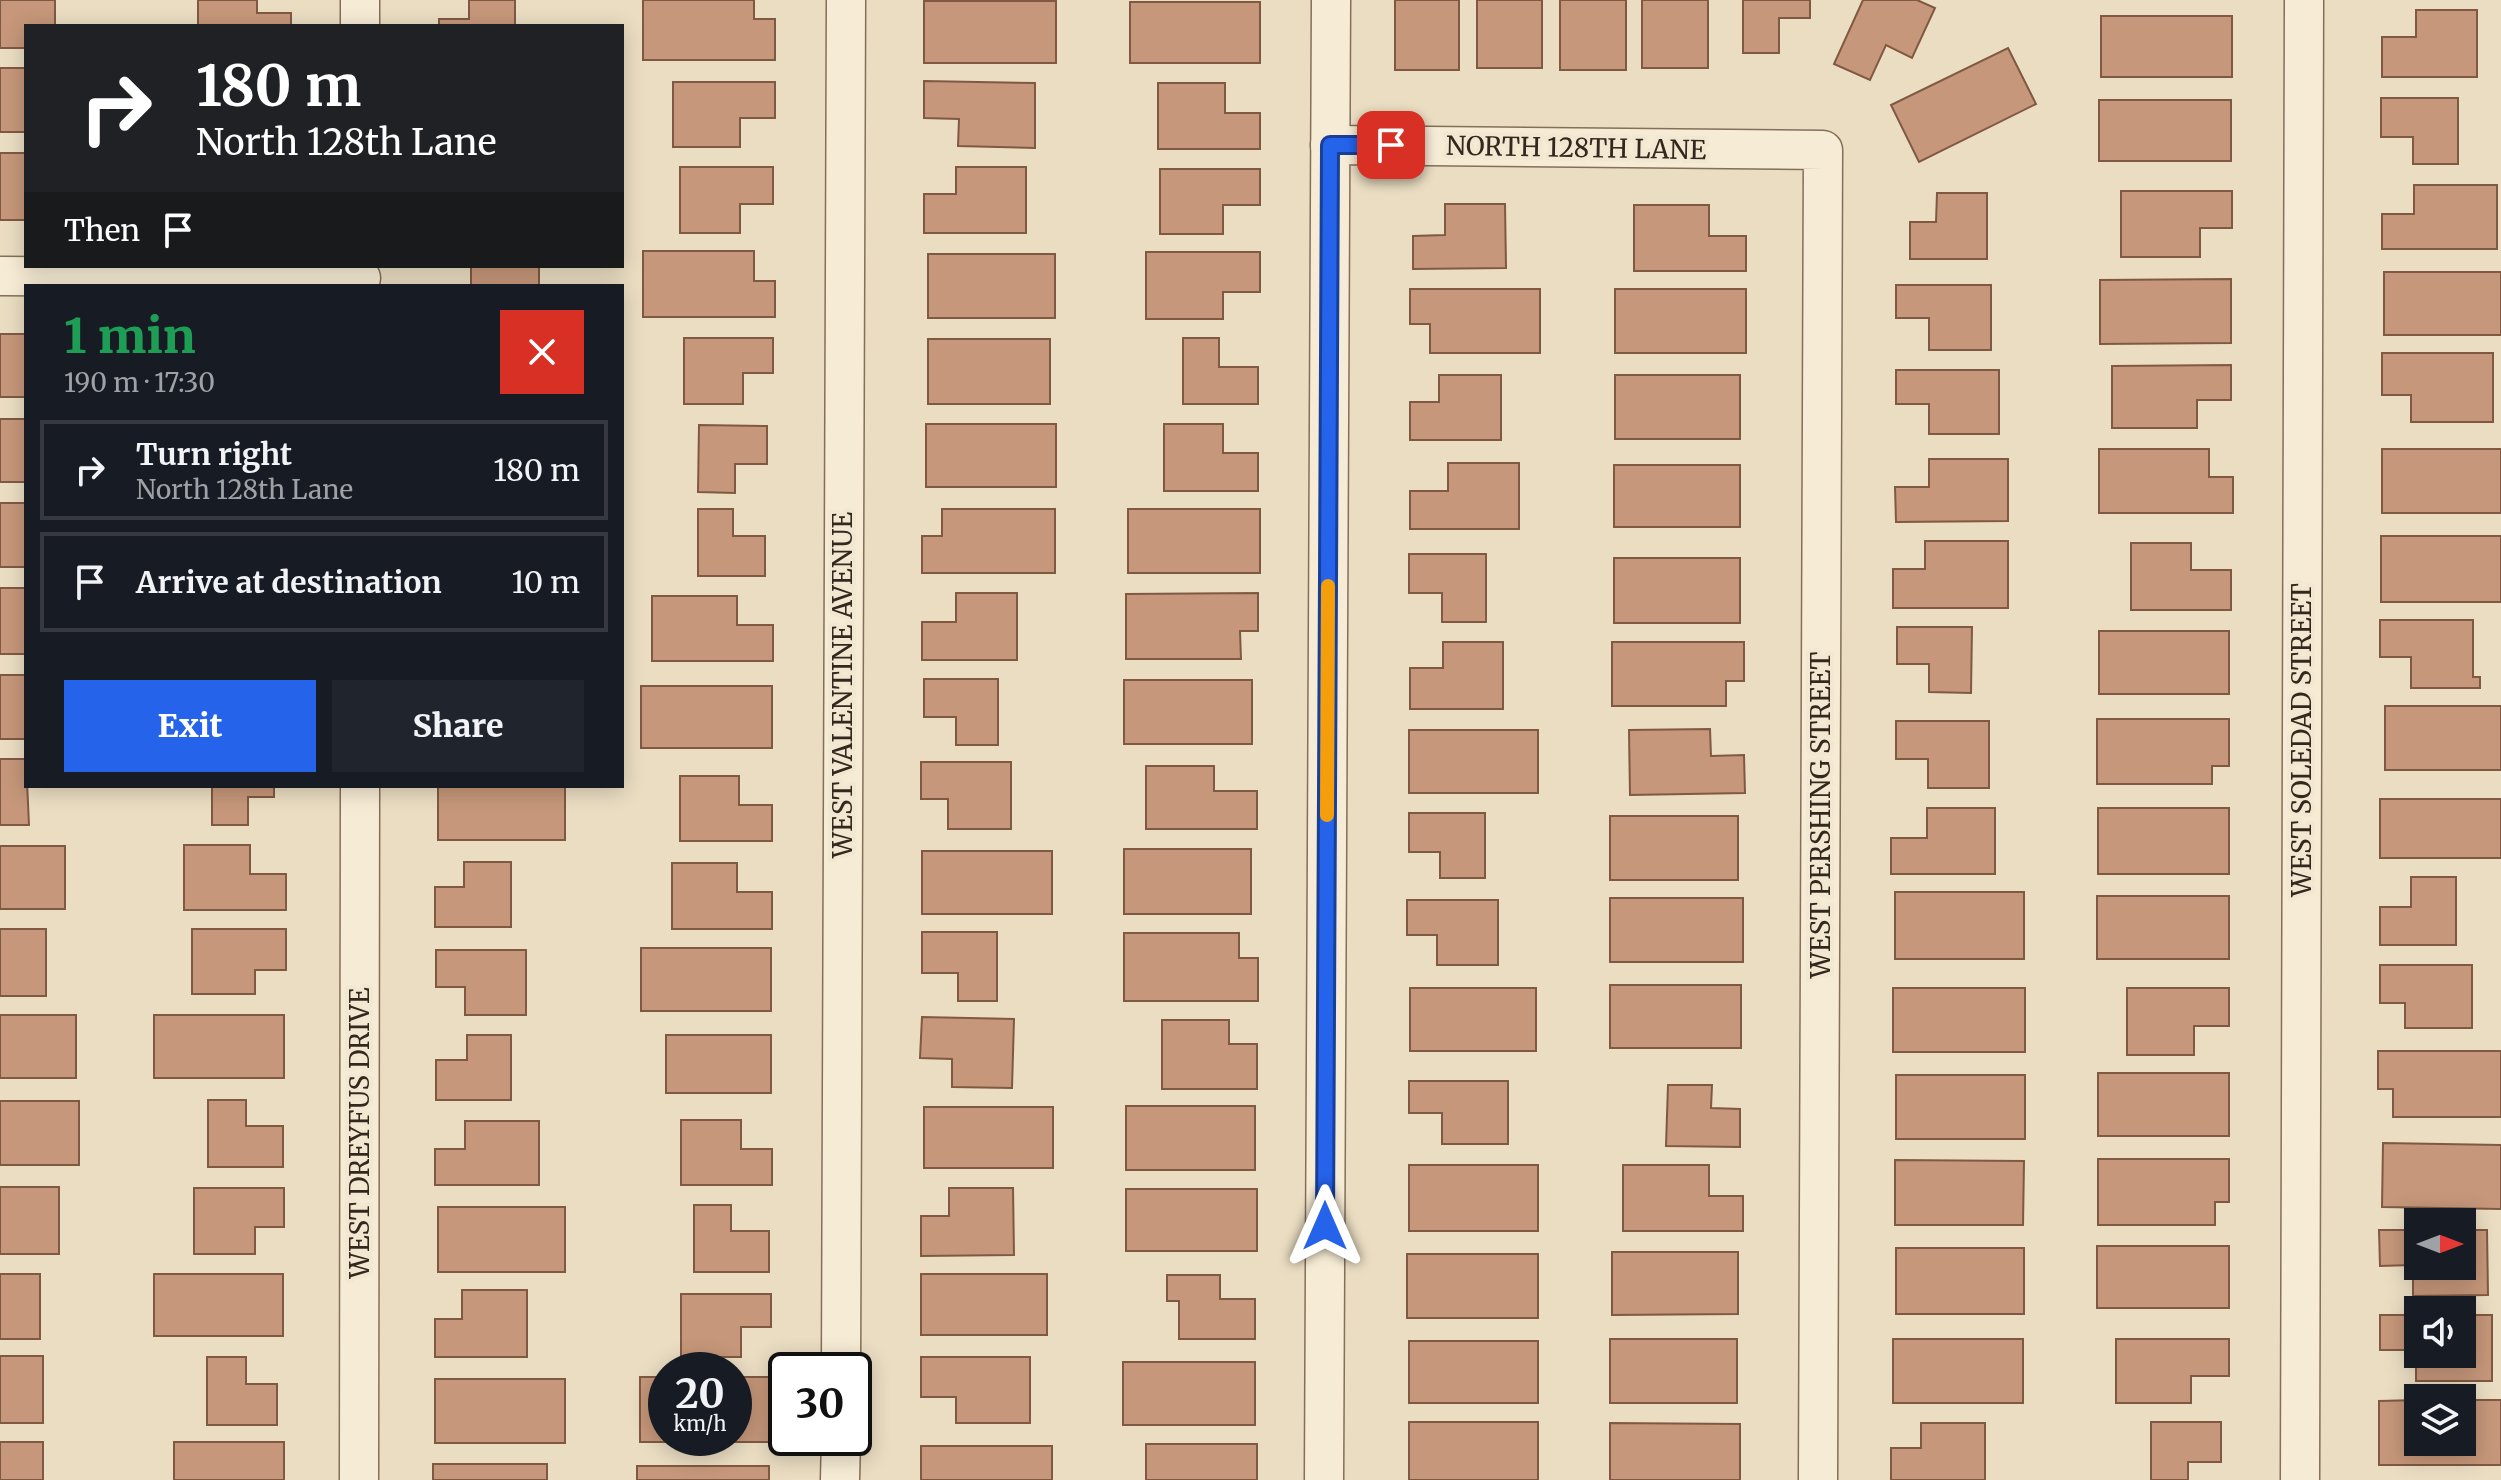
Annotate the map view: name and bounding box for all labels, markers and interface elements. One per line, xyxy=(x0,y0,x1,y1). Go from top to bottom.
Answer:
text: 180 m xyxy=(196,51,361,121)
icon: right xyxy=(64,56,168,160)
pin xyxy=(1357,111,1425,179)
text: North 128th Lane xyxy=(196,120,497,165)
icon: arrive xyxy=(1369,123,1413,167)
street label: NORTH 128TH LANE xyxy=(1446,129,1707,166)
icon: arrive xyxy=(156,208,200,252)
text: Then xyxy=(64,211,140,249)
text: 1 min xyxy=(64,306,196,366)
button: close xyxy=(500,310,584,394)
text: 190 m · 17:30 xyxy=(64,366,215,399)
text: Turn right xyxy=(136,435,292,473)
icon: right xyxy=(68,448,112,492)
text: 180 m xyxy=(493,451,580,489)
text: North 128th Lane xyxy=(136,473,353,506)
street label: WEST VALENTINE AVENUE xyxy=(826,512,859,859)
icon: arrive xyxy=(68,560,112,604)
text: Arrive at destination xyxy=(136,563,442,601)
text: 10 m xyxy=(512,563,580,601)
street label: WEST SOLEDAD STREET xyxy=(2285,583,2318,898)
street label: WEST PERSHING STREET xyxy=(1804,652,1837,979)
button: Exit xyxy=(64,680,316,772)
button: Share xyxy=(332,680,584,772)
street label: WEST DREYFUS DRIVE xyxy=(343,987,376,1279)
position arrow xyxy=(1283,1184,1367,1268)
north arrow xyxy=(2404,1208,2476,1280)
map controls xyxy=(2404,1208,2476,1456)
button: sound xyxy=(2404,1296,2476,1368)
speed limit sign: 30 xyxy=(768,1352,872,1456)
text: 20 xyxy=(675,1369,725,1419)
button: layers xyxy=(2404,1384,2476,1456)
text: km/h xyxy=(674,1411,726,1436)

